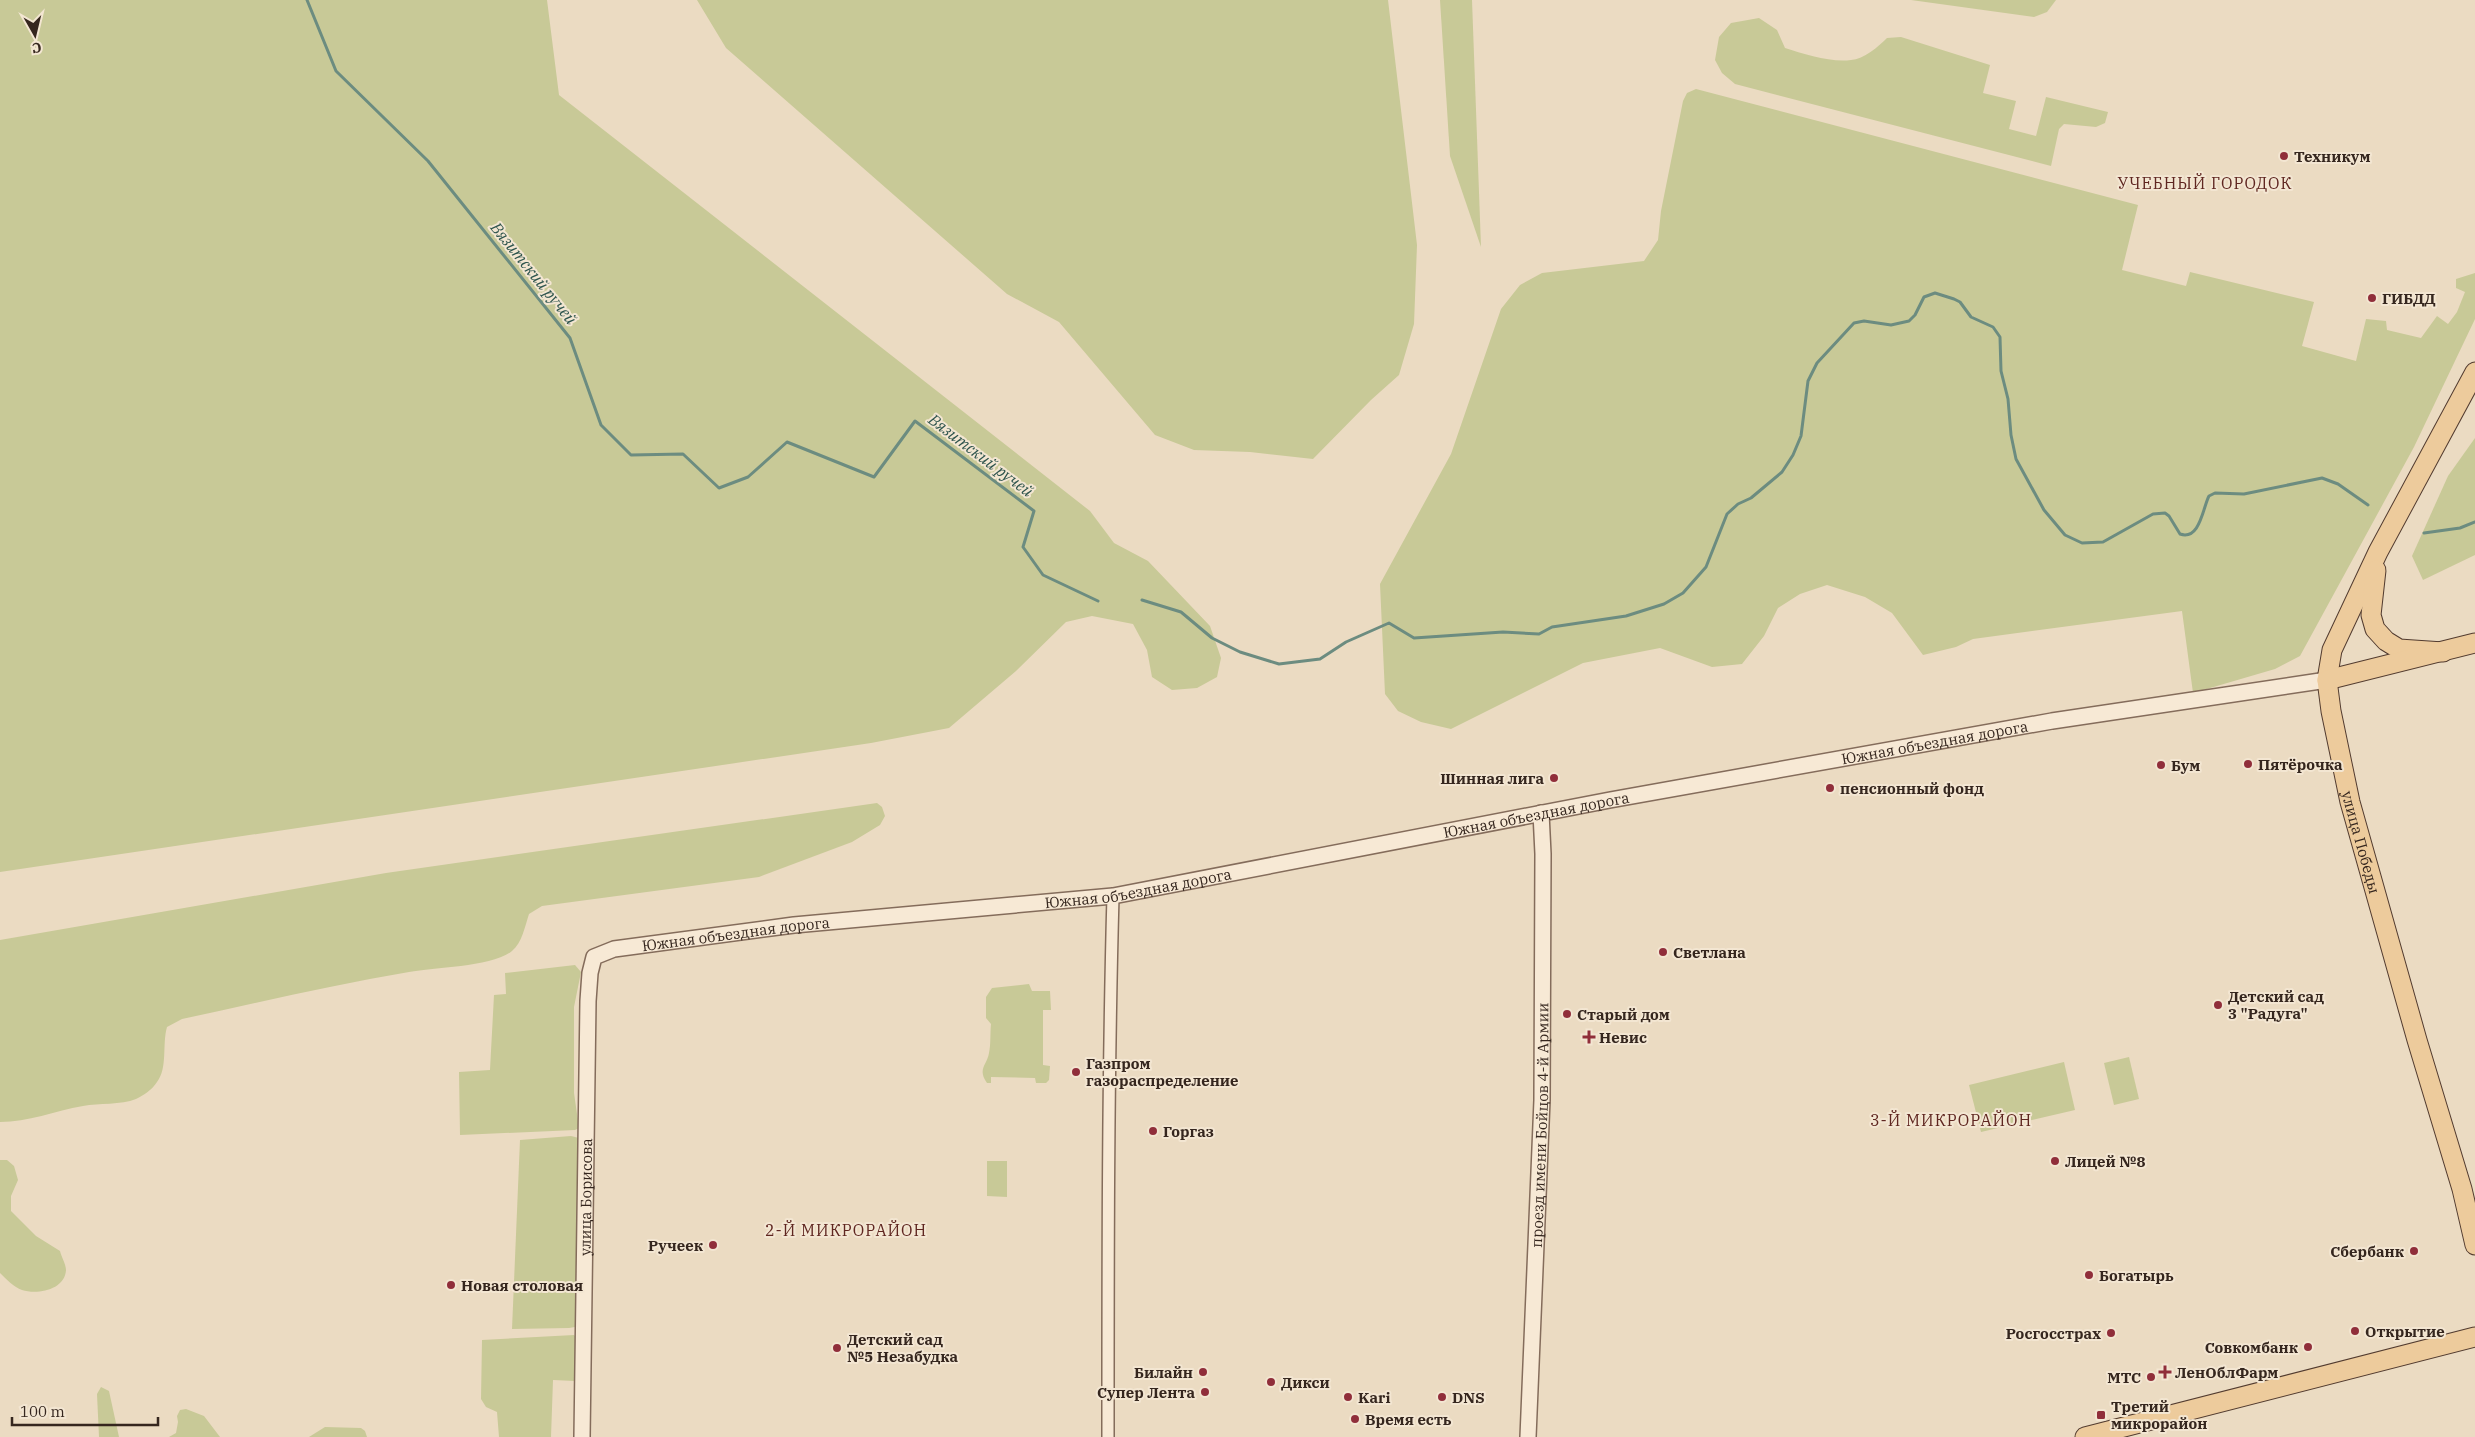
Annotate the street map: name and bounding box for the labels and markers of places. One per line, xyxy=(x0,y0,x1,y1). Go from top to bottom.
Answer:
place label: Техникум xyxy=(2294,147,2370,166)
marker: Техникум xyxy=(2278,150,2290,162)
place label: ГИБДД xyxy=(2382,289,2436,308)
marker: ГИБДД xyxy=(2366,292,2378,304)
place label: Пятёрочка xyxy=(2258,755,2343,774)
place label: Бум xyxy=(2171,756,2200,775)
marker: Пятёрочка xyxy=(2242,758,2254,770)
marker: Бум xyxy=(2155,759,2167,771)
place label: Шинная лига xyxy=(1440,769,1544,788)
marker: Шинная лига xyxy=(1548,772,1560,784)
place label: пенсионный фонд xyxy=(1840,779,1984,798)
marker: пенсионный фонд xyxy=(1824,782,1836,794)
place label: Светлана xyxy=(1673,943,1746,962)
marker: Светлана xyxy=(1657,946,1669,958)
place label: Детский сад 3 "Радуга" xyxy=(2228,987,2324,1023)
marker: Детский сад 3 "Радуга" xyxy=(2212,999,2224,1011)
place label: Старый дом xyxy=(1577,1005,1670,1024)
marker: Старый дом xyxy=(1561,1008,1573,1020)
place label: Невис xyxy=(1599,1028,1647,1047)
marker: Невис xyxy=(1583,1031,1595,1043)
place label: Газпром газораспределение xyxy=(1086,1054,1239,1090)
marker: Газпром газораспределение xyxy=(1070,1066,1082,1078)
place label: Горгаз xyxy=(1163,1122,1214,1141)
marker: Горгаз xyxy=(1147,1125,1159,1137)
place label: Лицей №8 xyxy=(2065,1152,2145,1171)
marker: Лицей №8 xyxy=(2049,1155,2061,1167)
place label: Ручеек xyxy=(648,1236,703,1255)
marker: Ручеек xyxy=(707,1239,719,1251)
place label: Сбербанк xyxy=(2330,1242,2404,1261)
marker: Сбербанк xyxy=(2408,1245,2420,1257)
place label: Богатырь xyxy=(2099,1266,2174,1285)
marker: Богатырь xyxy=(2083,1269,2095,1281)
place label: Новая столовая xyxy=(461,1276,583,1295)
marker: Новая столовая xyxy=(445,1279,457,1291)
place label: Открытие xyxy=(2365,1322,2445,1341)
place label: Росгосстрах xyxy=(2006,1324,2101,1343)
marker: Открытие xyxy=(2349,1325,2361,1337)
marker: Росгосстрах xyxy=(2105,1327,2117,1339)
place label: Детский сад №5 Незабудка xyxy=(847,1330,958,1366)
place label: Совкомбанк xyxy=(2205,1338,2298,1357)
marker: Совкомбанк xyxy=(2302,1341,2314,1353)
marker: Детский сад №5 Незабудка xyxy=(831,1342,843,1354)
place label: Билайн xyxy=(1134,1363,1193,1382)
place label: ЛенОблФарм xyxy=(2175,1363,2278,1382)
marker: Билайн xyxy=(1197,1366,1209,1378)
marker: ЛенОблФарм xyxy=(2159,1366,2171,1378)
place label: МТС xyxy=(2107,1368,2141,1387)
marker: МТС xyxy=(2145,1371,2157,1383)
place label: Дикси xyxy=(1281,1373,1330,1392)
marker: Дикси xyxy=(1265,1376,1277,1388)
place label: Супер Лента xyxy=(1097,1383,1195,1402)
marker: Супер Лента xyxy=(1199,1386,1211,1398)
place label: Kari xyxy=(1358,1388,1390,1407)
place label: DNS xyxy=(1452,1388,1485,1407)
marker: Kari xyxy=(1342,1391,1354,1403)
marker: DNS xyxy=(1436,1391,1448,1403)
place label: Третий микрорайон xyxy=(2111,1397,2207,1433)
marker: Третий микрорайон xyxy=(2095,1409,2107,1421)
place label: Время есть xyxy=(1365,1410,1452,1429)
marker: Время есть xyxy=(1349,1413,1361,1425)

